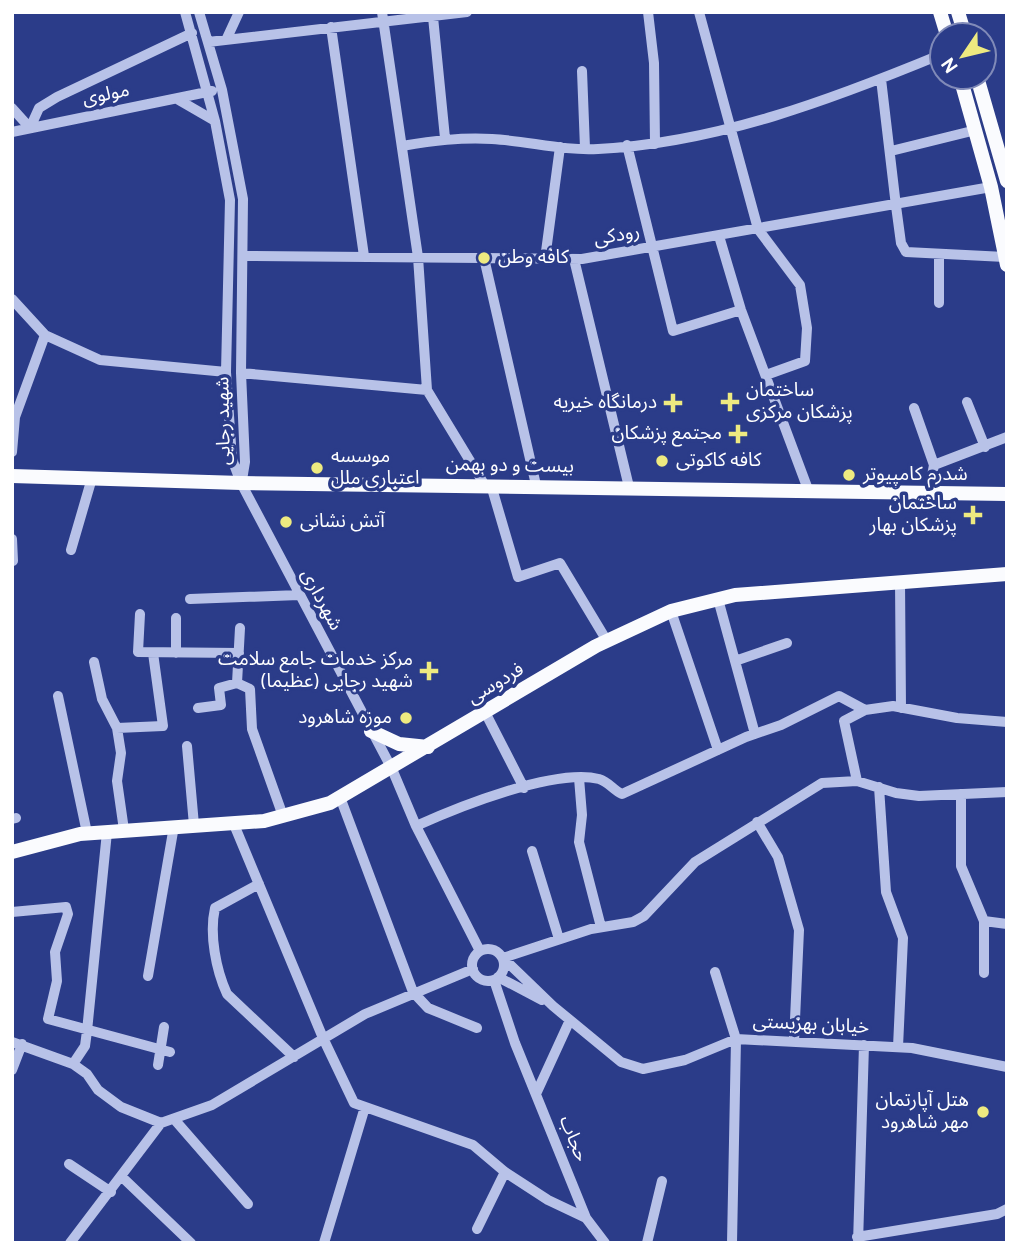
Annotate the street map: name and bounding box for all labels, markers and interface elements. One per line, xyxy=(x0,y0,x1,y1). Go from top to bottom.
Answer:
north arrow xyxy=(928,21,998,91)
text: N xyxy=(937,52,964,77)
street label: مولوی xyxy=(80,79,132,111)
street label: رودکی xyxy=(592,220,642,252)
place label: کافه وطن xyxy=(498,246,570,270)
marker: کافه وطن xyxy=(476,250,492,266)
street label: شهید رجایی xyxy=(211,376,237,466)
place label: ساختمان پزشکان مرکزی xyxy=(746,379,853,425)
place label: درمانگاه خیریه xyxy=(554,391,657,415)
marker: ساختمان پزشکان مرکزی xyxy=(720,392,740,412)
marker: درمانگاه خیریه xyxy=(663,393,683,413)
place label: مجتمع پزشکان xyxy=(612,422,722,447)
marker: مجتمع پزشکان xyxy=(728,424,748,444)
place label: موسسه اعتباری ملل xyxy=(331,445,420,491)
place label: کافه کاکوتی xyxy=(676,449,763,473)
street label: بیست و دو بهمن xyxy=(446,453,574,479)
marker: کافه کاکوتی xyxy=(654,453,670,469)
marker: موسسه اعتباری ملل xyxy=(309,460,325,476)
place label: شدرم کامپیوتر xyxy=(862,463,968,488)
marker: شدرم کامپیوتر xyxy=(841,467,857,483)
place label: ساختمان پزشکان بهار xyxy=(869,492,957,538)
marker: ساختمان پزشکان بهار xyxy=(963,505,983,525)
place label: آتش نشانی xyxy=(300,510,386,534)
marker: آتش نشانی xyxy=(278,514,294,530)
street label: شهرداری xyxy=(295,565,347,635)
place label: مرکز خدمات جامع سلامت شهید رجایی (عظیما) xyxy=(218,648,413,694)
street label: فردوسی xyxy=(463,658,529,710)
marker: مرکز خدمات جامع سلامت شهید رجایی (عظیما) xyxy=(419,661,439,681)
place label: موزه شاهرود xyxy=(298,706,392,730)
marker: موزه شاهرود xyxy=(398,710,414,726)
street label: خیابان بهزیستی xyxy=(752,1010,870,1040)
place label: هتل آپارتمان مهر شاهرود xyxy=(875,1089,969,1135)
marker: هتل آپارتمان مهر شاهرود xyxy=(975,1104,991,1120)
street label: حجاب xyxy=(553,1112,593,1166)

